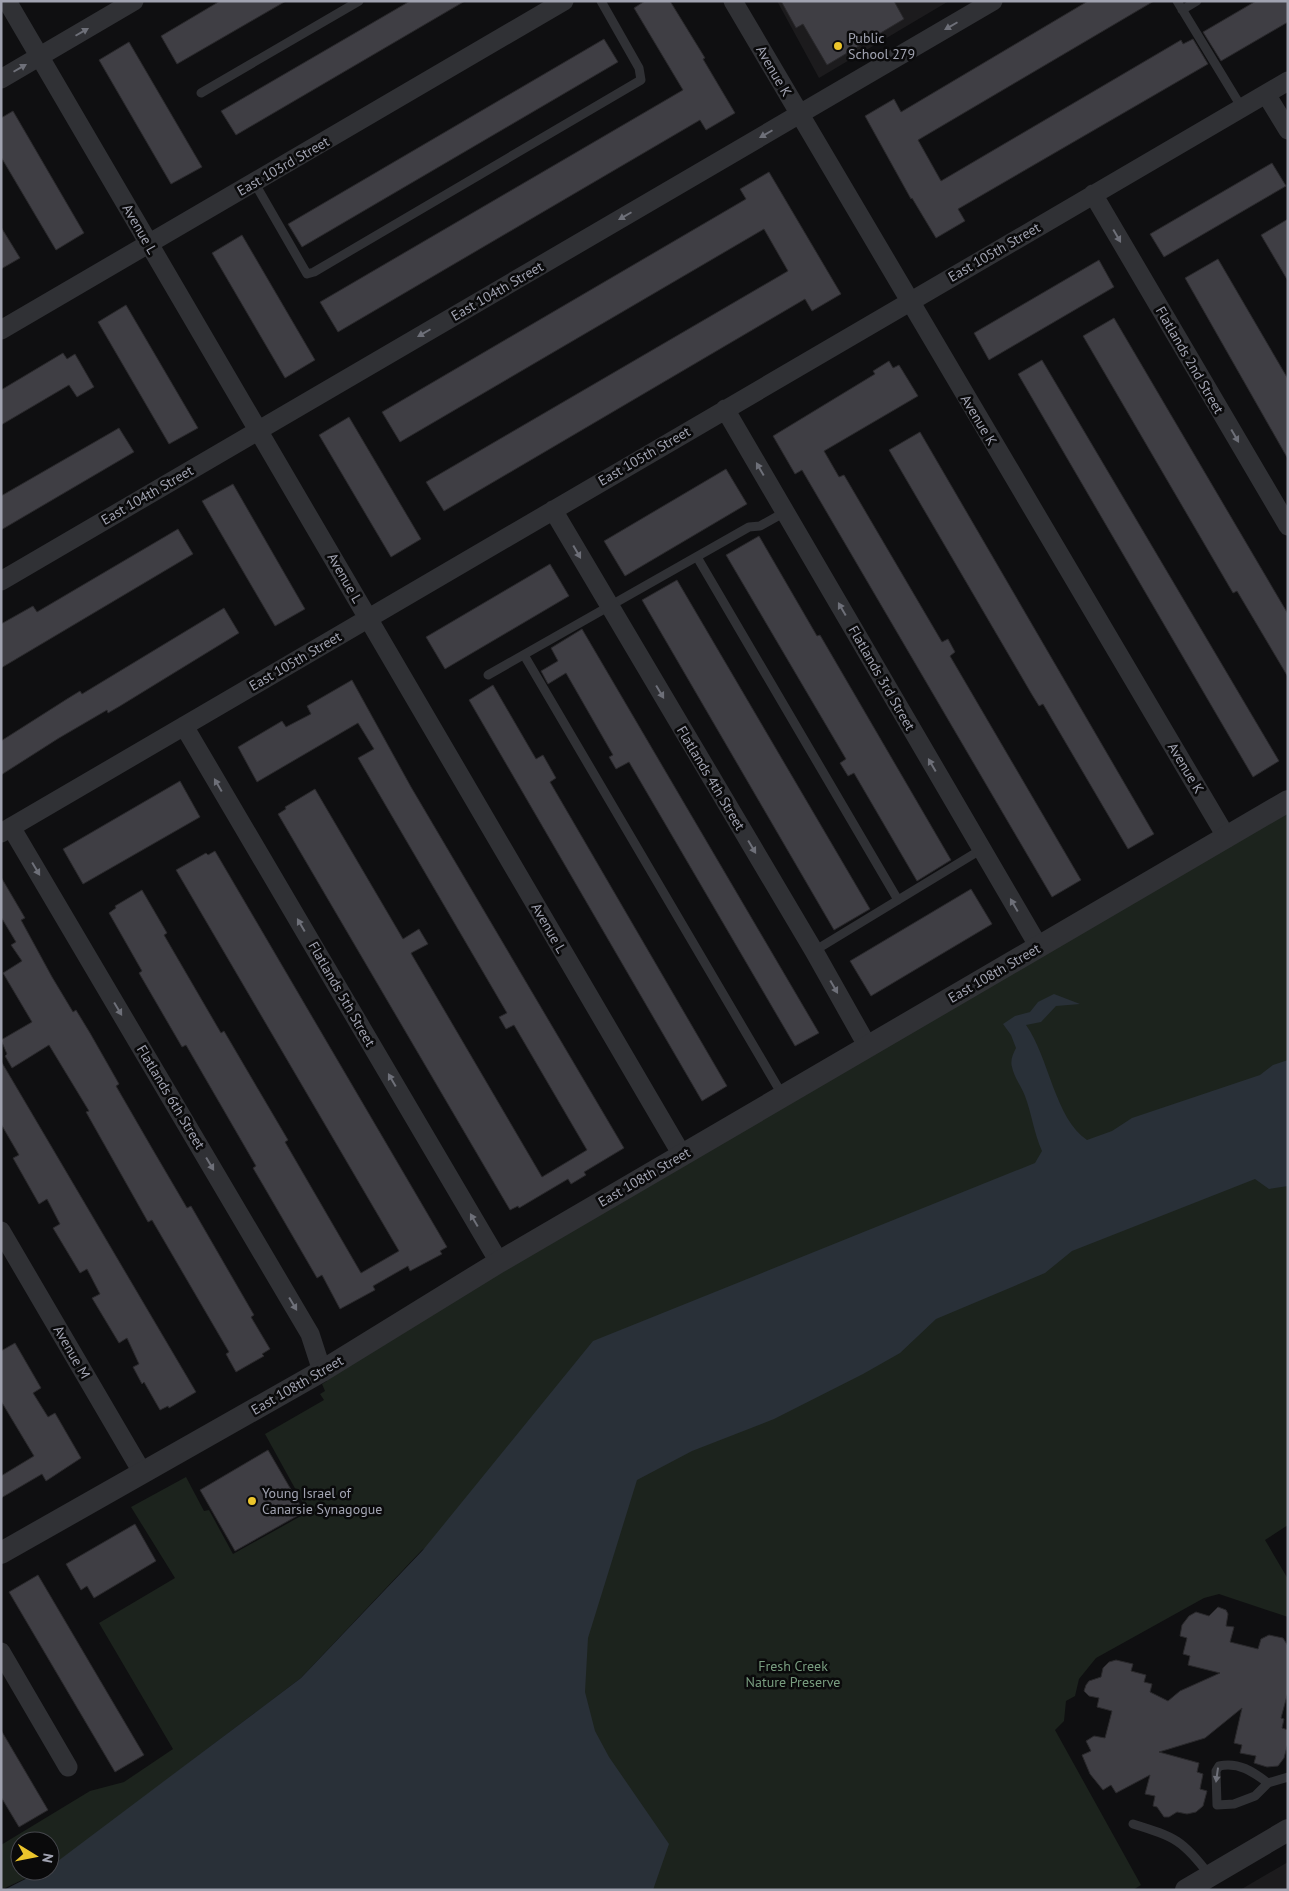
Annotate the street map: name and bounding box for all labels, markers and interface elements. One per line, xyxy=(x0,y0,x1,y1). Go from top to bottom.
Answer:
one-way arrow xyxy=(945,21,958,30)
one-way arrow xyxy=(74,28,89,36)
place label: Public School 279 xyxy=(848,29,915,63)
marker: Public School 279 xyxy=(832,40,844,52)
street label: Avenue K xyxy=(752,42,796,100)
one-way arrow xyxy=(14,63,27,72)
one-way arrow xyxy=(759,130,772,139)
street label: East 103rd Street xyxy=(234,132,333,200)
street label: Avenue L xyxy=(119,201,161,257)
one-way arrow xyxy=(619,212,632,221)
street label: East 105th Street xyxy=(945,218,1044,286)
one-way arrow xyxy=(1113,229,1122,242)
street label: East 104th Street xyxy=(448,257,547,325)
street label: Flatlands 2nd Street xyxy=(1152,303,1228,417)
one-way arrow xyxy=(418,329,431,338)
street label: Avenue K xyxy=(957,391,1001,449)
street label: East 105th Street xyxy=(595,422,694,490)
one-way arrow xyxy=(1231,430,1240,443)
street label: East 104th Street xyxy=(98,461,197,529)
one-way arrow xyxy=(756,462,765,475)
one-way arrow xyxy=(573,545,582,559)
street label: Avenue L xyxy=(324,550,366,606)
one-way arrow xyxy=(837,603,846,616)
street label: Flatlands 3rd Street xyxy=(845,622,919,734)
street label: East 105th Street xyxy=(246,627,345,695)
one-way arrow xyxy=(656,685,665,698)
street label: Flatlands 4th Street xyxy=(673,723,749,834)
street label: Avenue K xyxy=(1164,739,1208,797)
one-way arrow xyxy=(928,758,937,771)
one-way arrow xyxy=(214,778,223,791)
one-way arrow xyxy=(748,840,757,853)
one-way arrow xyxy=(31,862,40,875)
one-way arrow xyxy=(1010,898,1018,913)
street label: Avenue L xyxy=(528,900,570,956)
one-way arrow xyxy=(296,918,305,931)
street label: Flatlands 5th Street xyxy=(305,938,380,1050)
street label: East 108th Street xyxy=(945,939,1044,1007)
one-way arrow xyxy=(830,980,839,993)
one-way arrow xyxy=(114,1002,123,1015)
street label: Flatlands 6th Street xyxy=(133,1042,209,1153)
one-way arrow xyxy=(388,1074,397,1087)
street label: East 108th Street xyxy=(595,1143,694,1211)
one-way arrow xyxy=(205,1157,214,1170)
one-way arrow xyxy=(470,1214,479,1227)
one-way arrow xyxy=(288,1297,297,1310)
street label: Avenue M xyxy=(50,1322,94,1382)
street label: East 108th Street xyxy=(248,1351,347,1419)
place label: Young Israel of Canarsie Synagogue xyxy=(262,1484,382,1518)
marker: Young Israel of Canarsie Synagogue xyxy=(246,1495,258,1507)
park label: Fresh Creek Nature Preserve xyxy=(746,1657,840,1691)
one-way arrow xyxy=(1213,1768,1221,1784)
north arrow xyxy=(10,1831,60,1881)
text: N xyxy=(38,1852,57,1864)

